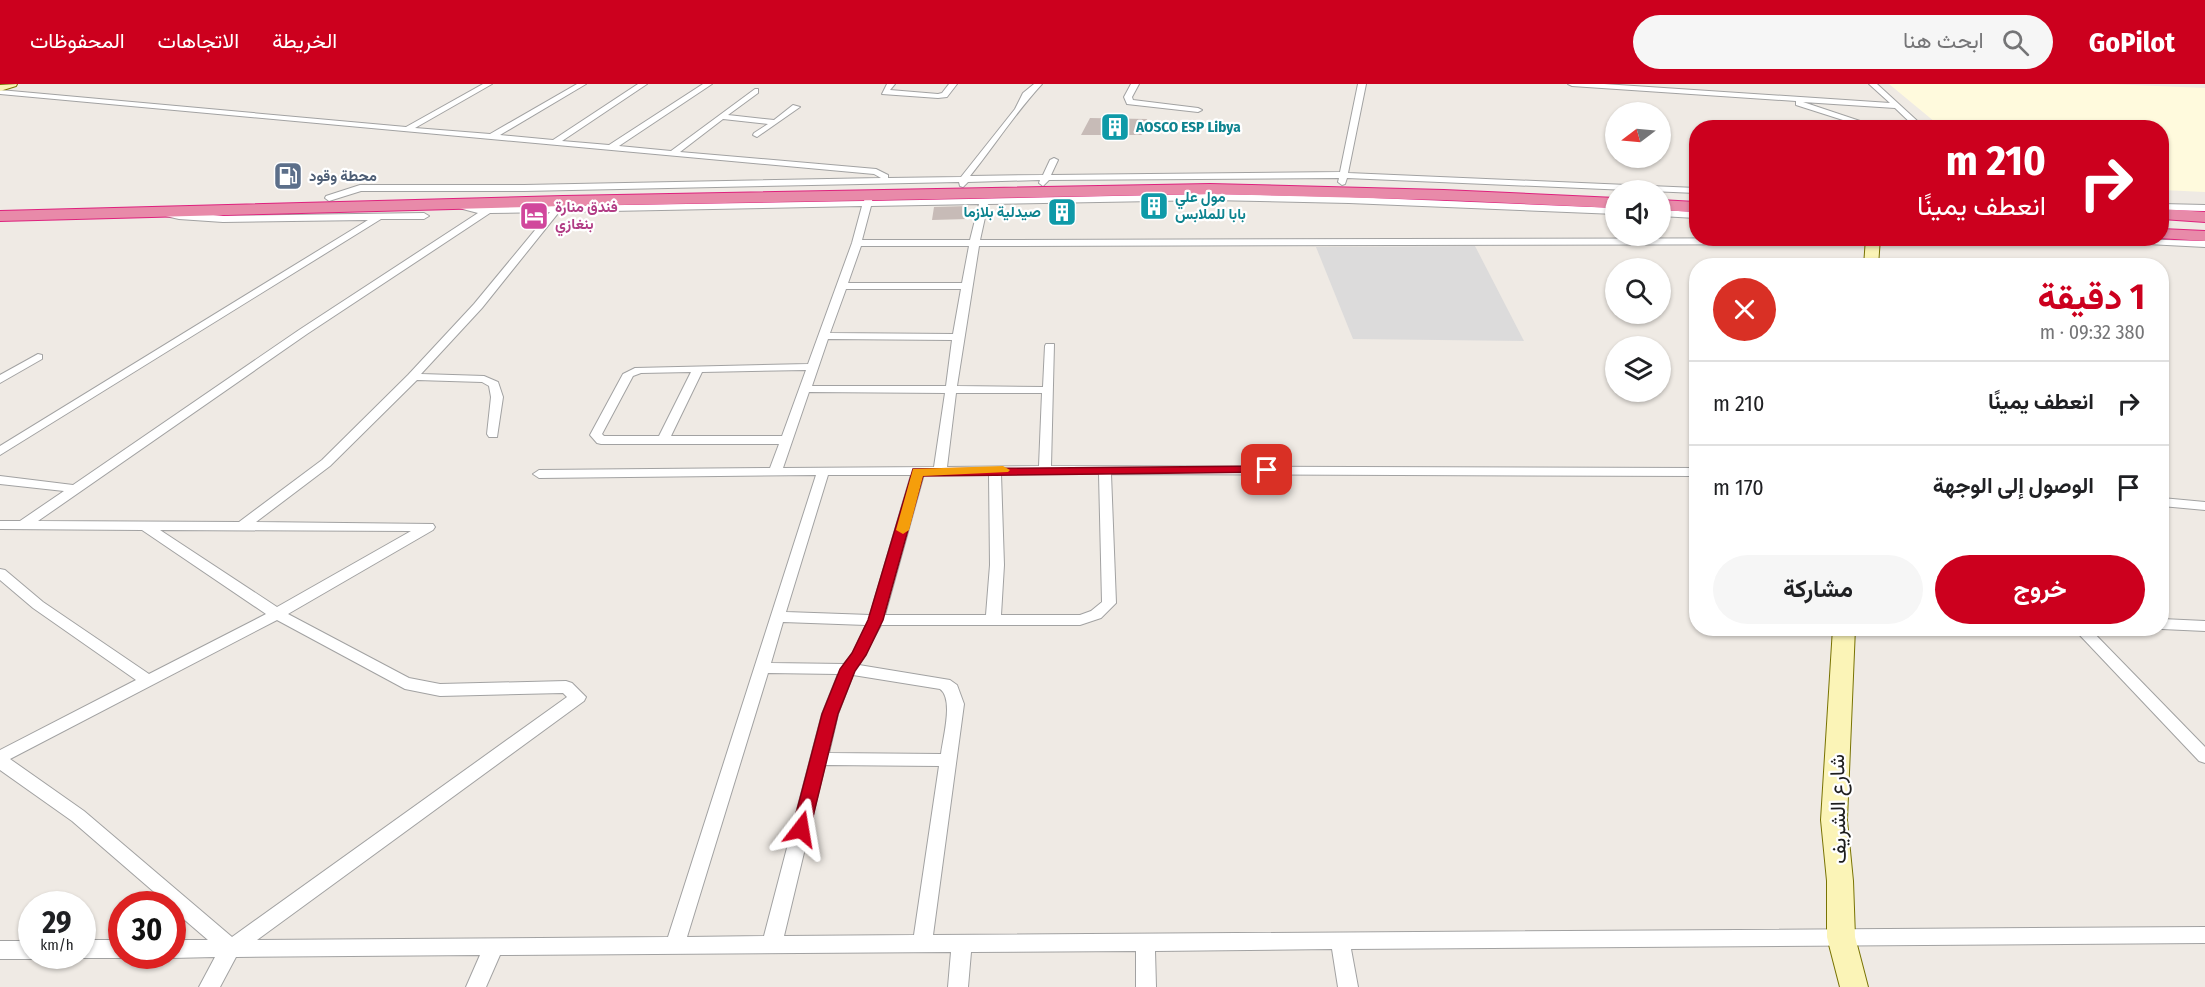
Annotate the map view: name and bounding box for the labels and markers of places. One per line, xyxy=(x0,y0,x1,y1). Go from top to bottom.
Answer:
building icon: AOSCO ESP Libya xyxy=(1099,111,1131,143)
place label: AOSCO ESP Libya xyxy=(1135,118,1241,136)
fuel station icon: محطة وقود xyxy=(272,160,304,192)
place label: محطة وقود xyxy=(309,167,377,185)
place label: مول علي بابا للملابس xyxy=(1175,188,1246,223)
building icon: مول علي بابا للملابس xyxy=(1138,190,1170,222)
building icon: صيدلية بلازما xyxy=(1046,196,1078,228)
place label: فندق منارة بنغازي xyxy=(555,198,618,237)
hotel icon: فندق منارة بنغازي xyxy=(518,200,550,232)
place label: صيدلية بلازما xyxy=(963,203,1041,221)
pin xyxy=(1241,444,1292,495)

